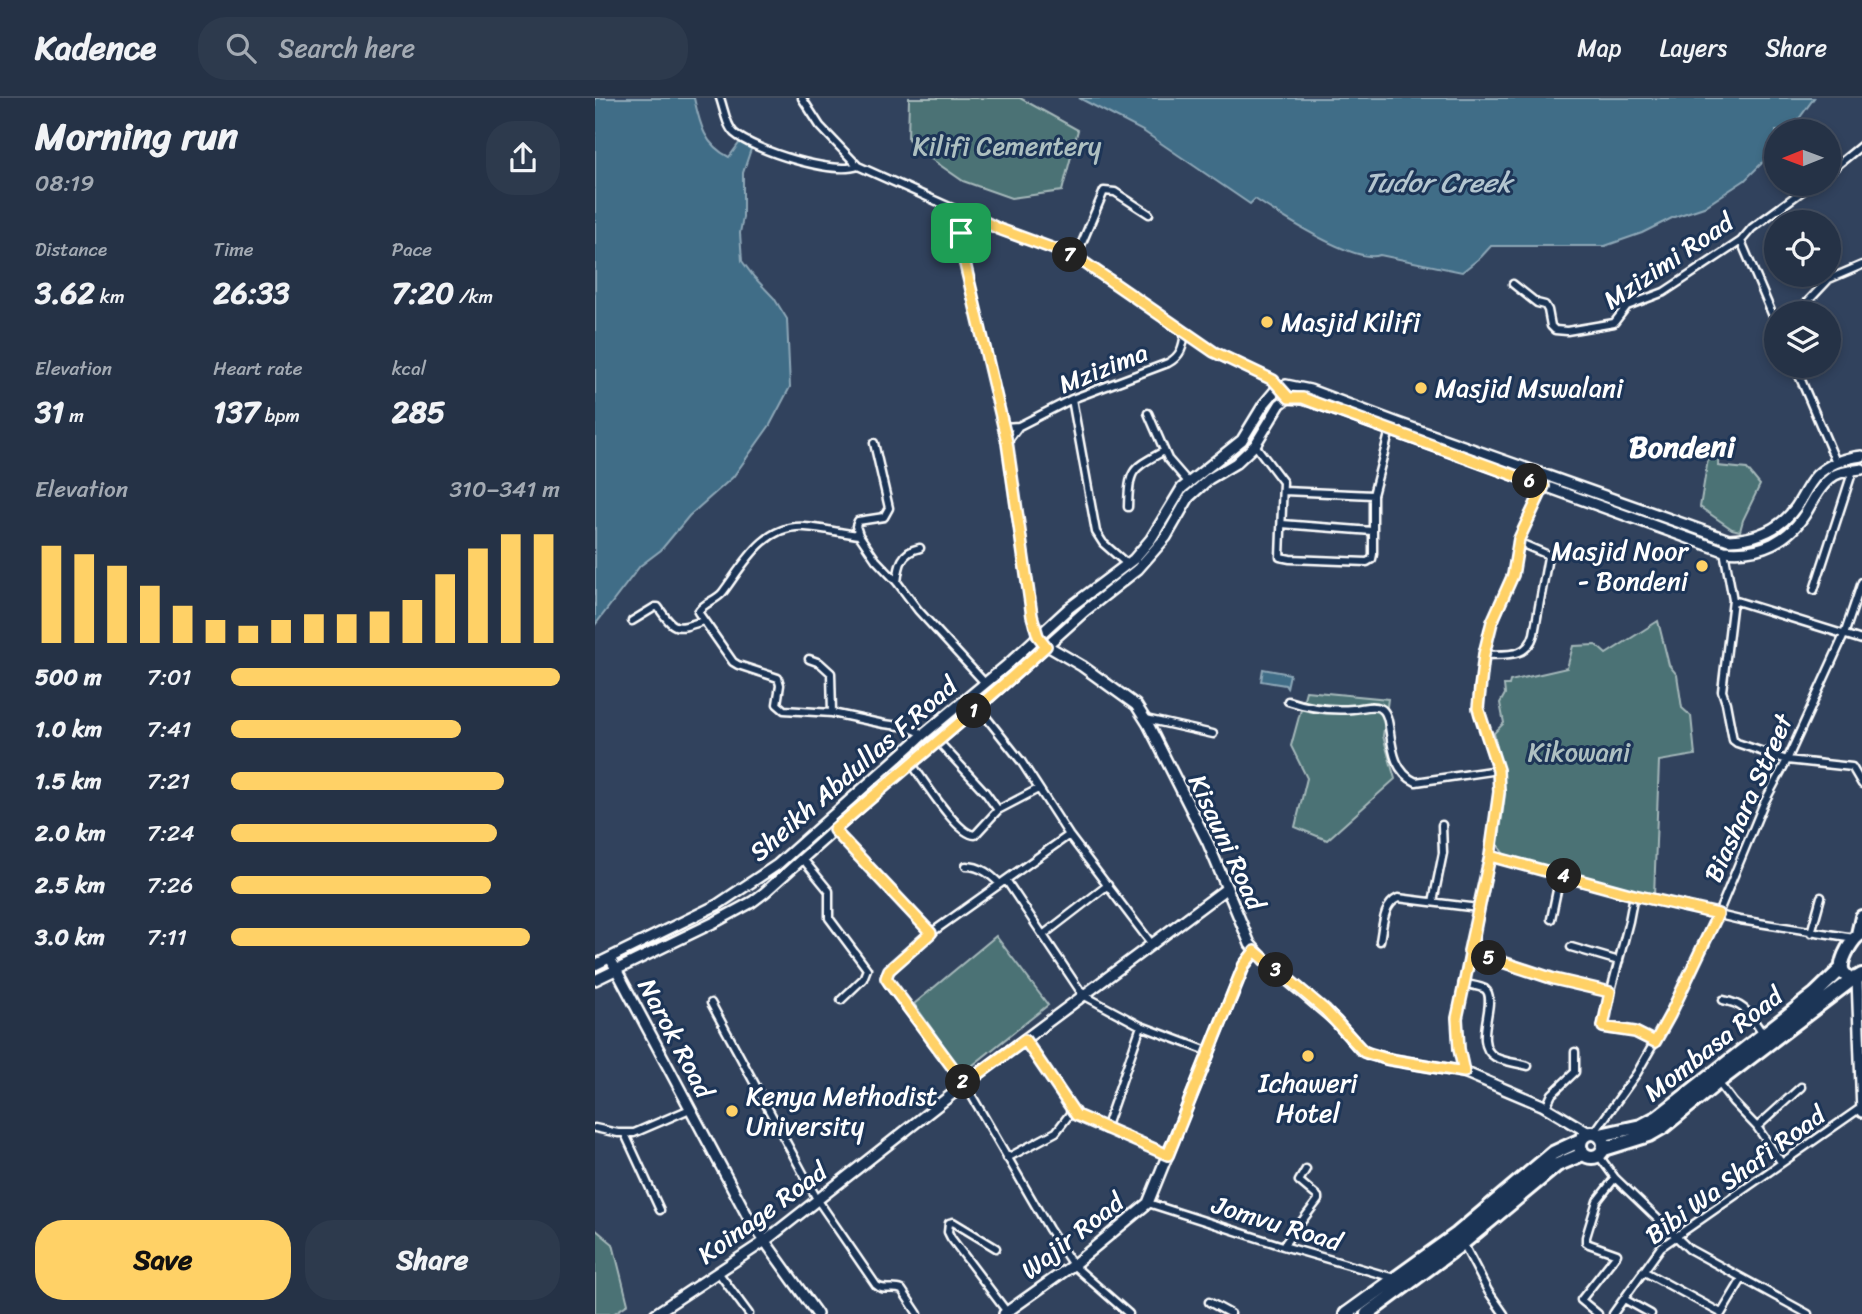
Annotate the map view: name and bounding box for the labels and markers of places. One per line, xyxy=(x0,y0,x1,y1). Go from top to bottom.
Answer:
pin xyxy=(931,203,991,263)
pin: 7 xyxy=(1053,238,1087,272)
place label: Masjid Kilifi xyxy=(1281,299,1421,345)
marker: Masjid Kilifi xyxy=(1259,314,1275,330)
place label: Masjid Mswalani xyxy=(1435,365,1624,411)
marker: Masjid Mswalani xyxy=(1413,380,1429,396)
pin: 6 xyxy=(1513,464,1548,498)
place label: Masjid Noor - Bondeni xyxy=(1551,528,1689,604)
marker: Masjid Noor - Bondeni xyxy=(1694,558,1710,574)
pin: 1 xyxy=(957,694,991,728)
pin: 4 xyxy=(1546,858,1581,894)
pin: 5 xyxy=(1471,940,1507,976)
pin: 3 xyxy=(1259,952,1293,988)
marker: Ichaweri Hotel xyxy=(1300,1048,1316,1064)
place label: Ichaweri Hotel xyxy=(1257,1060,1358,1136)
pin: 2 xyxy=(945,1065,981,1100)
place label: Kenya Methodist University xyxy=(746,1073,937,1149)
marker: Kenya Methodist University xyxy=(724,1103,740,1119)

